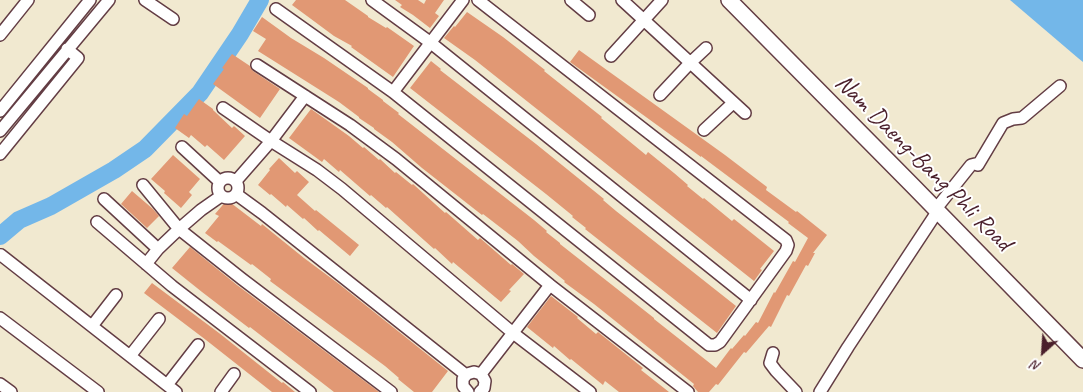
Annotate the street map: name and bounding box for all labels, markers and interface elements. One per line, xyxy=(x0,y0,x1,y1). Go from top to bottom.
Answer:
street label: Nam Daeng-Bang Phli Road xyxy=(828,68,1018,258)
north arrow xyxy=(1018,327,1068,377)
text: N xyxy=(1029,356,1044,375)

